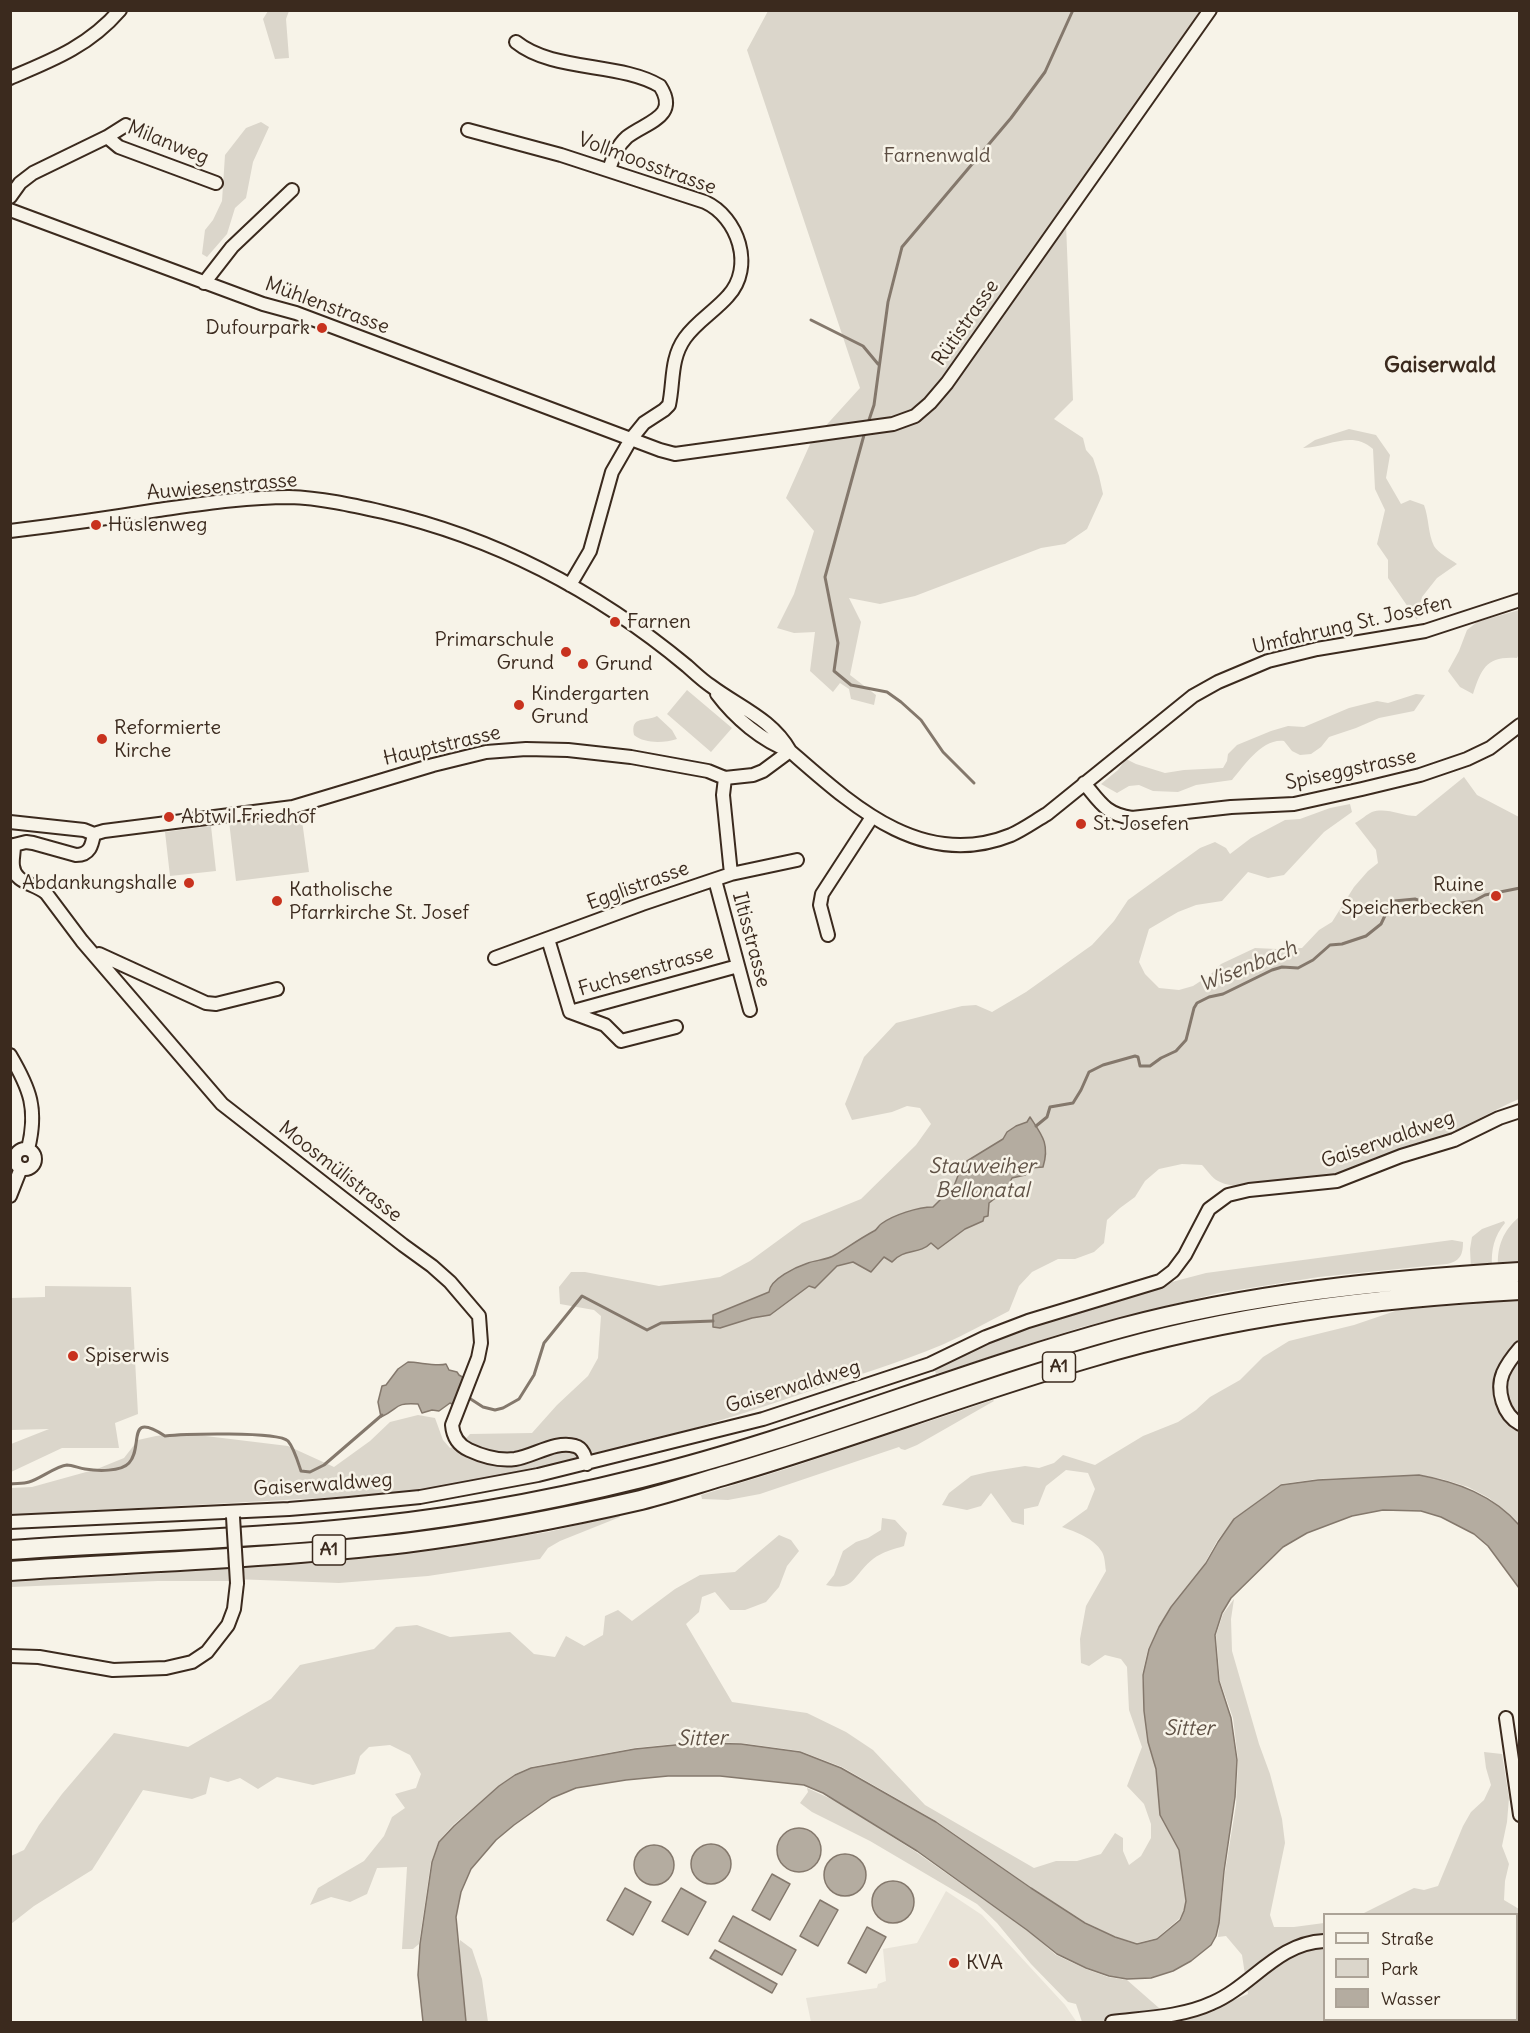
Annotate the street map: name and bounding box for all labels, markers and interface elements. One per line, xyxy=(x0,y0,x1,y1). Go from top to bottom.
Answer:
street label: Milanweg xyxy=(124,116,212,170)
street label: Vollmoosstrasse xyxy=(575,128,719,200)
park label: Farnenwald xyxy=(883,144,991,168)
street label: Mühlenstrasse xyxy=(262,272,392,340)
street label: Rütistrasse xyxy=(928,275,1004,371)
place label: Dufourpark xyxy=(206,316,310,340)
marker: Dufourpark xyxy=(315,321,329,335)
district label: Gaiserwald xyxy=(1384,353,1496,379)
street label: Auwiesenstrasse xyxy=(146,468,298,506)
place label: Hüslenweg xyxy=(108,513,207,537)
marker: Hüslenweg xyxy=(89,518,103,532)
street label: Umfahrung St. Josefen xyxy=(1250,590,1454,660)
place label: Farnen xyxy=(627,610,691,634)
marker: Farnen xyxy=(608,615,622,629)
place label: Primarschule Grund xyxy=(435,628,554,675)
marker: Primarschule Grund xyxy=(559,645,573,659)
place label: Grund xyxy=(595,652,653,676)
marker: Grund xyxy=(576,657,590,671)
place label: Kindergarten Grund xyxy=(531,682,649,729)
marker: Kindergarten Grund xyxy=(512,698,526,712)
place label: Reformierte Kirche xyxy=(114,716,221,763)
street label: Hauptstrasse xyxy=(381,721,503,771)
marker: Reformierte Kirche xyxy=(95,732,109,746)
street label: Spiseggstrasse xyxy=(1283,744,1419,796)
place label: Abtwil Friedhof xyxy=(181,805,316,829)
marker: Abtwil Friedhof xyxy=(162,810,176,824)
place label: St. Josefen xyxy=(1093,812,1189,836)
marker: St. Josefen xyxy=(1074,817,1088,831)
street label: Egglistrasse xyxy=(584,856,692,916)
place label: Abdankungshalle xyxy=(22,871,177,895)
place label: Ruine Speicherbecken xyxy=(1341,873,1484,920)
marker: Abdankungshalle xyxy=(182,876,196,890)
place label: Katholische Pfarrkirche St. Josef xyxy=(289,878,469,925)
marker: Ruine Speicherbecken xyxy=(1489,889,1503,903)
street label: Iltisstrasse xyxy=(727,890,775,990)
marker: Katholische Pfarrkirche St. Josef xyxy=(270,894,284,908)
water label: Wisenbach xyxy=(1195,936,1301,998)
street label: Fuchsenstrasse xyxy=(576,940,716,1002)
street label: Gaiserwaldweg xyxy=(1318,1106,1458,1174)
street label: Moosmülistrasse xyxy=(274,1116,406,1228)
water label: Stauweiher Bellonatal xyxy=(928,1154,1036,1204)
place label: Spiserwis xyxy=(85,1344,169,1368)
marker: Spiserwis xyxy=(66,1349,80,1363)
road number: A1 xyxy=(1042,1352,1076,1382)
street label: Gaiserwaldweg xyxy=(723,1355,863,1419)
street label: Gaiserwaldweg xyxy=(253,1468,393,1502)
road number: A1 xyxy=(312,1535,346,1565)
water label: Sitter xyxy=(1164,1716,1214,1742)
water label: Sitter xyxy=(677,1726,727,1752)
legend xyxy=(1323,1913,1518,2021)
text: Straße xyxy=(1381,1927,1434,1950)
place label: KVA xyxy=(966,1951,1003,1975)
marker: KVA xyxy=(947,1956,961,1970)
text: Park xyxy=(1381,1957,1418,1980)
text: Wasser xyxy=(1381,1987,1440,2010)

